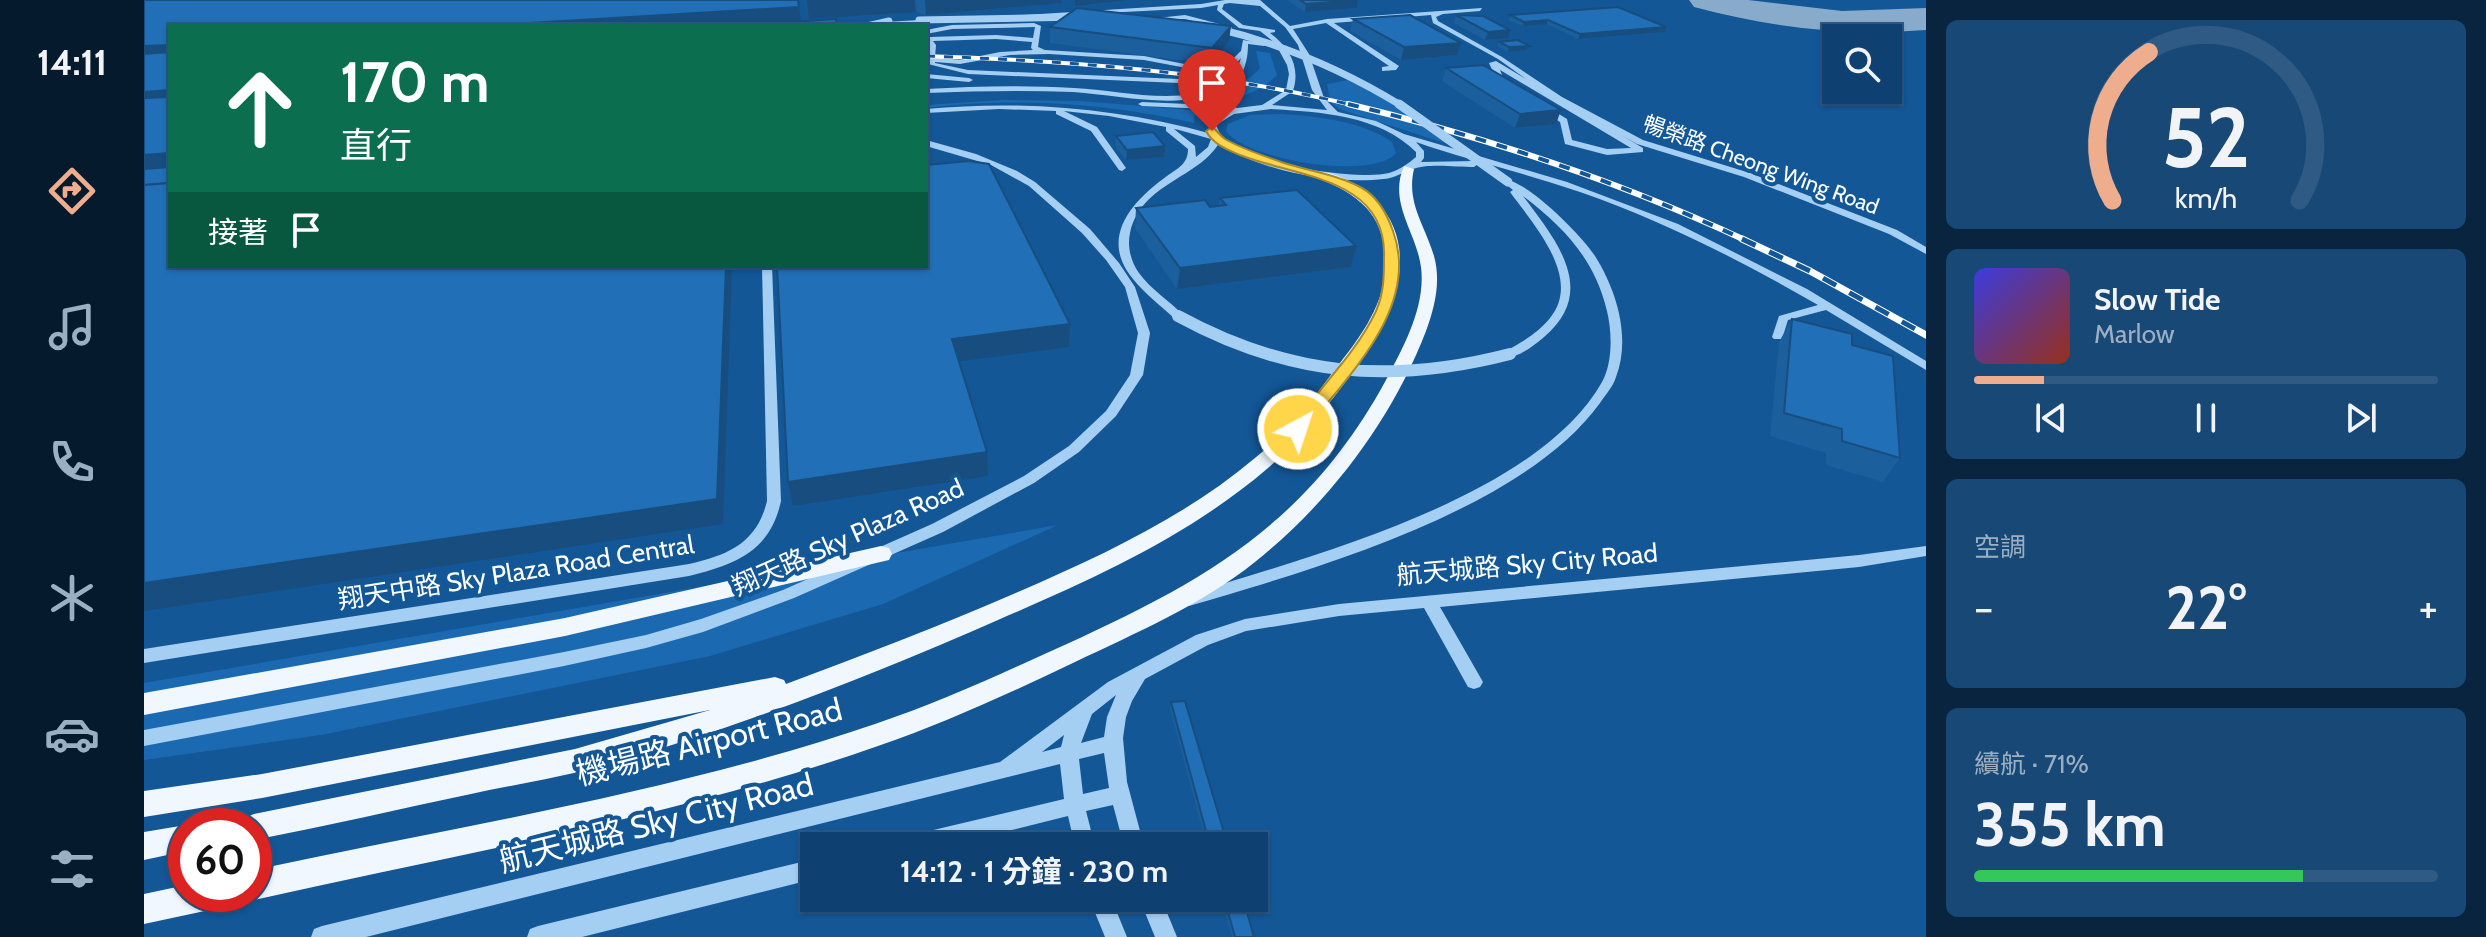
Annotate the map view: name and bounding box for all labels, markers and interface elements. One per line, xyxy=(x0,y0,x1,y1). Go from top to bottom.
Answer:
map controls xyxy=(1822,24,1902,104)
button: search xyxy=(1822,24,1902,104)
text: 14:11 xyxy=(37,40,107,84)
text: 170 m xyxy=(340,48,490,116)
pin xyxy=(1178,49,1246,131)
icon: ahead xyxy=(208,56,312,160)
icon: arrive xyxy=(1190,61,1234,105)
text: 52 xyxy=(2162,86,2250,187)
street label: 暢榮路 Cheong Wing Road xyxy=(1639,110,1883,220)
text: 直行 xyxy=(340,123,412,167)
icon: directions xyxy=(44,163,100,219)
text: km/h xyxy=(2175,180,2237,215)
icon: arrive xyxy=(284,208,328,252)
text: 接著 xyxy=(208,214,268,251)
text: Slow Tide xyxy=(2094,281,2221,318)
icon: music xyxy=(44,299,100,355)
text: Marlow xyxy=(2094,318,2175,350)
position arrow xyxy=(1256,387,1340,471)
icon: previous xyxy=(2029,396,2073,440)
icon: pause xyxy=(2184,396,2228,440)
icon: next xyxy=(2339,396,2383,440)
icon: phone xyxy=(44,434,100,490)
street label: 翔天路 Sky Plaza Road xyxy=(727,472,969,602)
street label: 翔天中路 Sky Plaza Road Central xyxy=(336,528,696,616)
text: 空調 xyxy=(1974,531,2026,563)
street label: 航天城路 Sky City Road xyxy=(1395,537,1659,591)
icon: climate xyxy=(44,570,100,626)
text: 22° xyxy=(2166,571,2246,644)
text: − xyxy=(1974,581,1993,634)
text: + xyxy=(2419,581,2438,634)
street label: 機場路 Airport Road xyxy=(572,689,846,793)
icon: car xyxy=(44,706,100,762)
text: 續航 · 71% xyxy=(1974,748,2089,780)
street label: 航天城路 Sky City Road xyxy=(495,764,817,880)
text: 355 km xyxy=(1974,788,2166,861)
speed limit sign: 60 xyxy=(168,808,272,912)
icon: filters xyxy=(44,841,100,897)
text: 14:12 · 1 分鐘 · 230 m xyxy=(900,853,1168,890)

